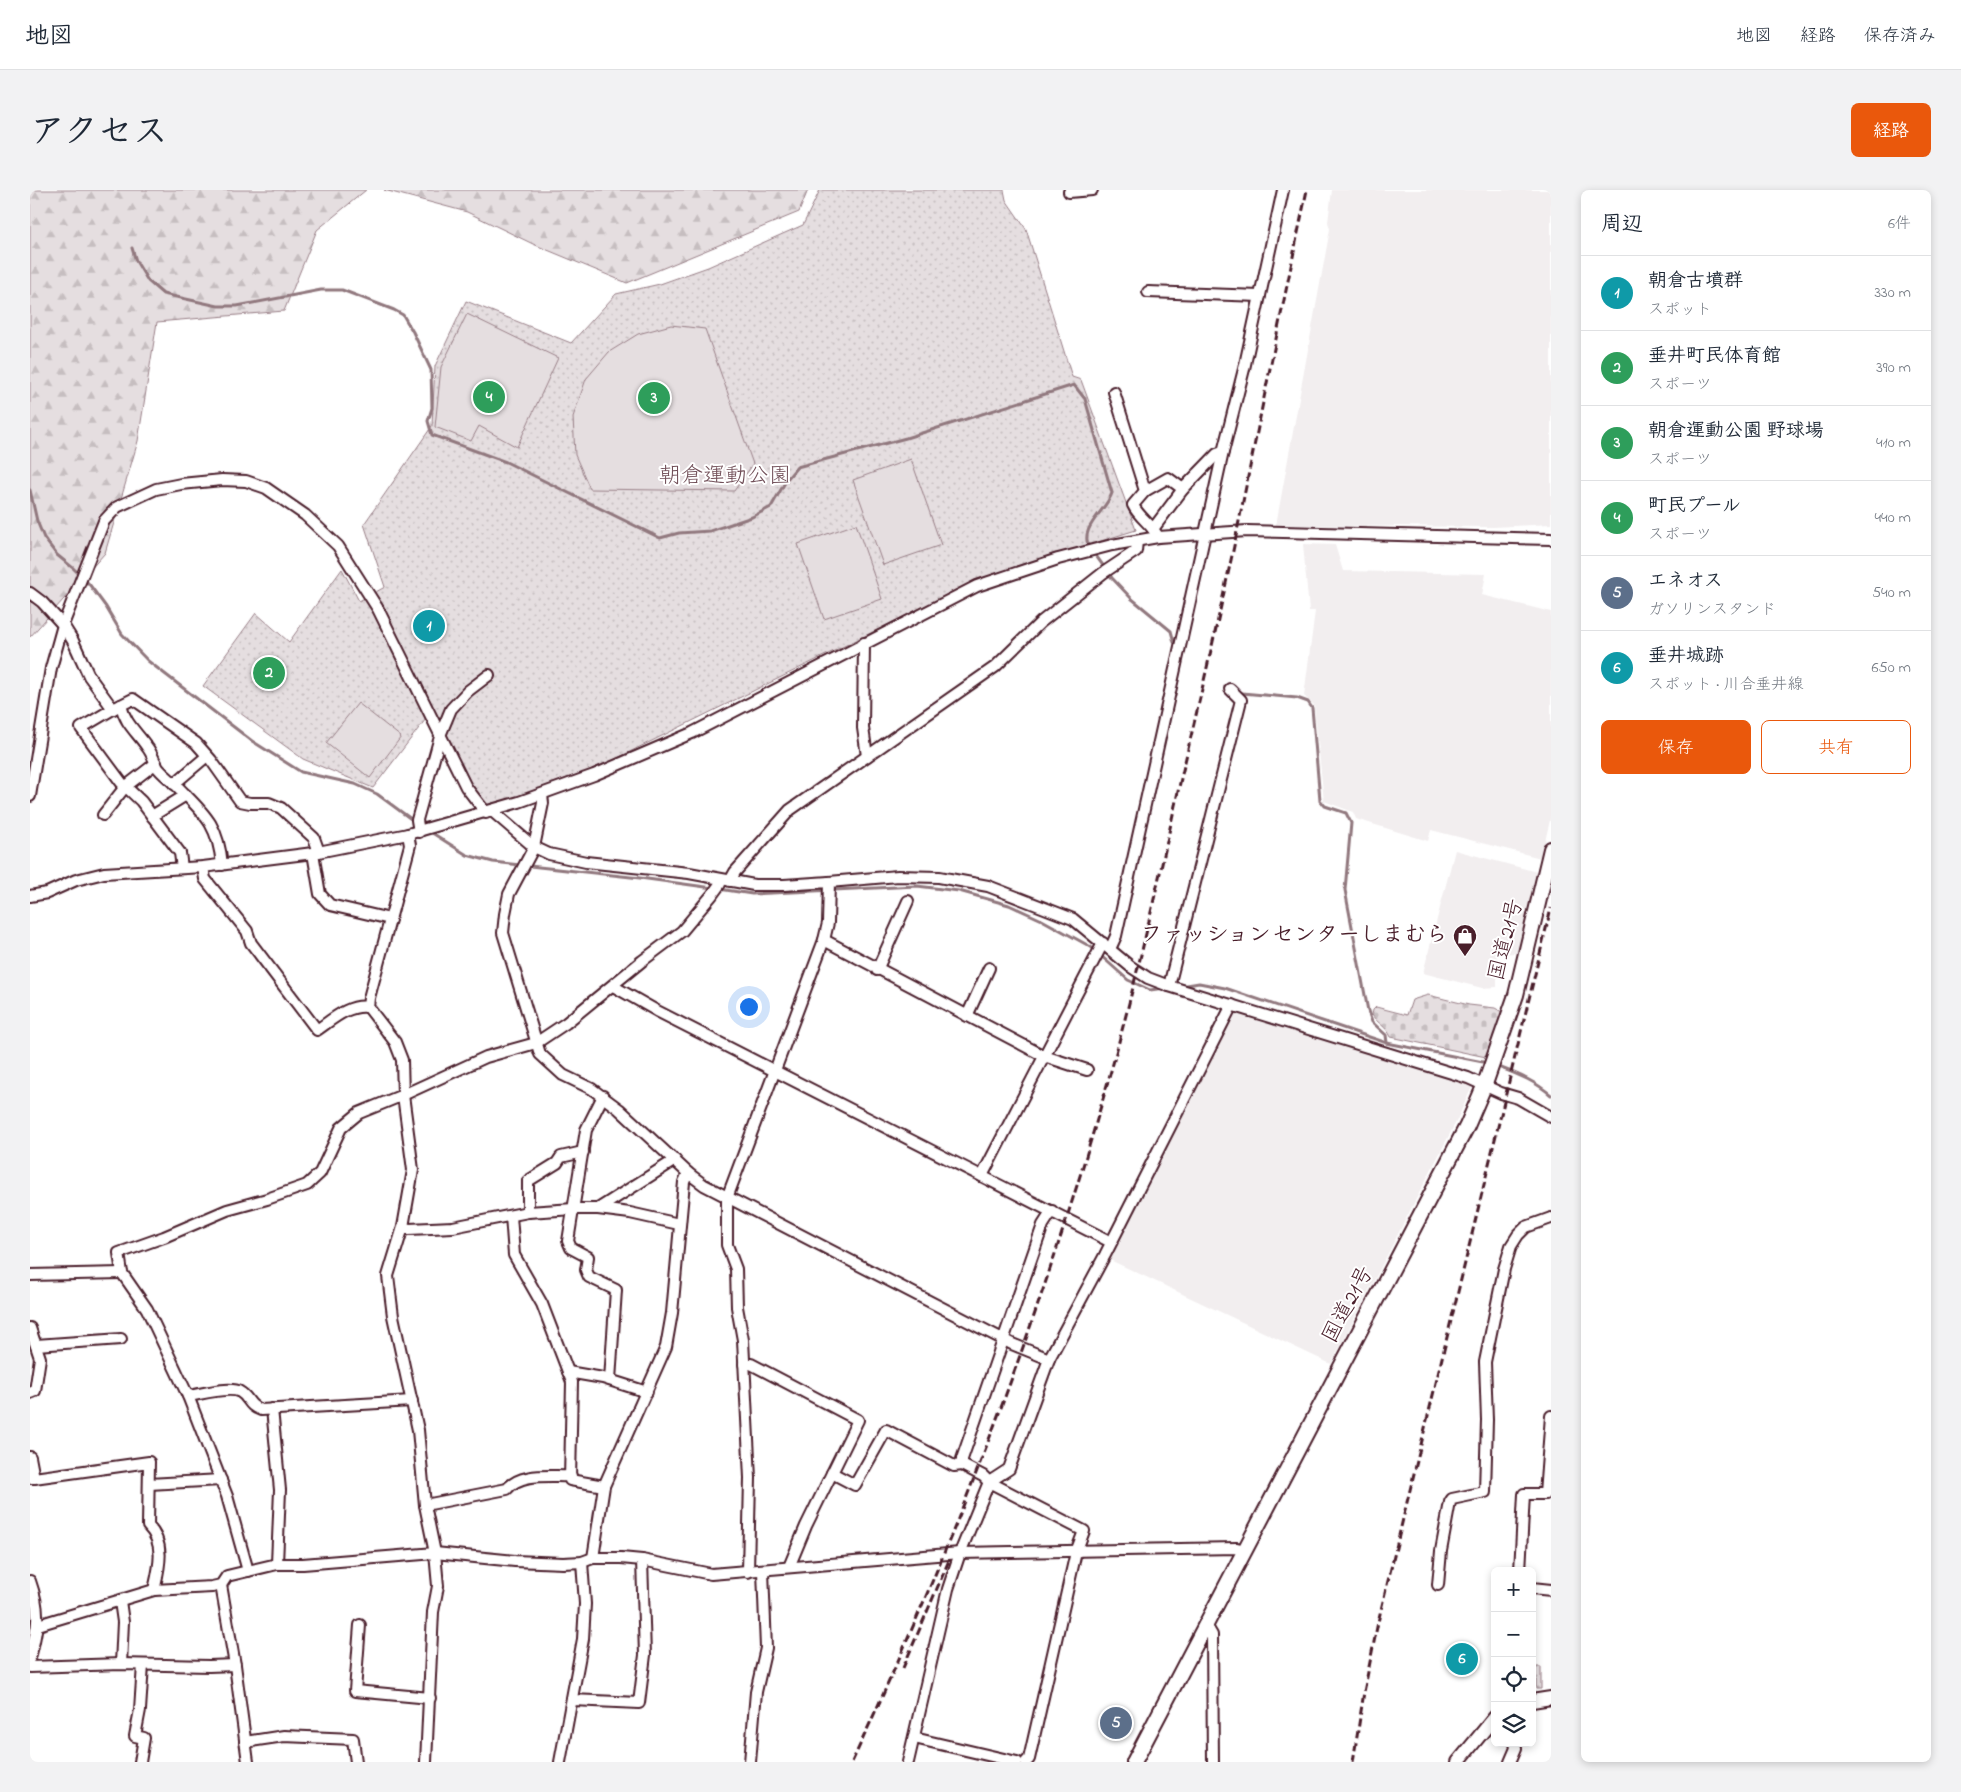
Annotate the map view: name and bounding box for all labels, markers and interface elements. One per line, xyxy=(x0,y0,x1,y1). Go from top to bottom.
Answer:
text: 地図 xyxy=(25,20,73,55)
text: 地図 xyxy=(1736,24,1772,50)
text: 経路 xyxy=(1800,24,1836,50)
text: 保存済み xyxy=(1864,24,1936,50)
button: 経路 xyxy=(1851,103,1931,157)
text: アクセス xyxy=(30,108,168,159)
text: 周辺 xyxy=(1601,210,1643,240)
text: 6件 xyxy=(1888,212,1911,236)
text: 朝倉古墳群 xyxy=(1648,268,1743,295)
text: 1 xyxy=(1614,281,1620,305)
text: 330 m xyxy=(1874,281,1911,305)
text: スポット xyxy=(1648,298,1712,322)
text: 垂井町民体育館 xyxy=(1648,343,1781,370)
text: 2 xyxy=(1613,356,1621,380)
text: 390 m xyxy=(1876,356,1911,380)
text: スポーツ xyxy=(1648,373,1712,397)
pin: 4 xyxy=(473,378,505,416)
pin: 3 xyxy=(638,379,670,417)
text: 朝倉運動公園 野球場 xyxy=(1648,418,1824,445)
text: 3 xyxy=(1614,431,1620,455)
text: 410 m xyxy=(1876,431,1911,455)
text: スポーツ xyxy=(1648,448,1712,472)
park label: 朝倉運動公園 xyxy=(659,461,791,493)
text: 町民プール xyxy=(1648,493,1741,520)
text: 4 xyxy=(1614,506,1620,530)
text: 440 m xyxy=(1874,506,1911,530)
text: スポーツ xyxy=(1648,523,1712,547)
text: エネオス xyxy=(1648,568,1723,595)
text: 5 xyxy=(1612,581,1622,605)
text: 540 m xyxy=(1872,581,1911,605)
text: ガソリンスタンド xyxy=(1648,598,1776,622)
pin: 1 xyxy=(413,607,445,645)
text: 垂井城跡 xyxy=(1648,643,1724,670)
pin: 2 xyxy=(253,654,285,692)
text: 6 xyxy=(1613,656,1621,680)
text: 650 m xyxy=(1871,656,1911,680)
text: スポット · 川合垂井線 xyxy=(1648,673,1803,697)
button: 保存 xyxy=(1601,720,1751,774)
button: 共有 xyxy=(1761,720,1911,774)
street label: 国道21号 xyxy=(1481,895,1533,985)
place label: ファッションセンターしまむら xyxy=(1140,920,1448,952)
shop icon: ファッションセンターしまむら xyxy=(1452,923,1478,957)
your location xyxy=(736,994,762,1020)
street label: 国道21号 xyxy=(1315,1260,1383,1350)
map controls xyxy=(1491,1567,1536,1747)
button: + xyxy=(1491,1567,1536,1612)
button: − xyxy=(1491,1612,1536,1657)
pin: 6 xyxy=(1446,1640,1478,1678)
button: locate xyxy=(1491,1657,1536,1702)
button: layers xyxy=(1491,1702,1536,1747)
pin: 5 xyxy=(1100,1704,1132,1742)

